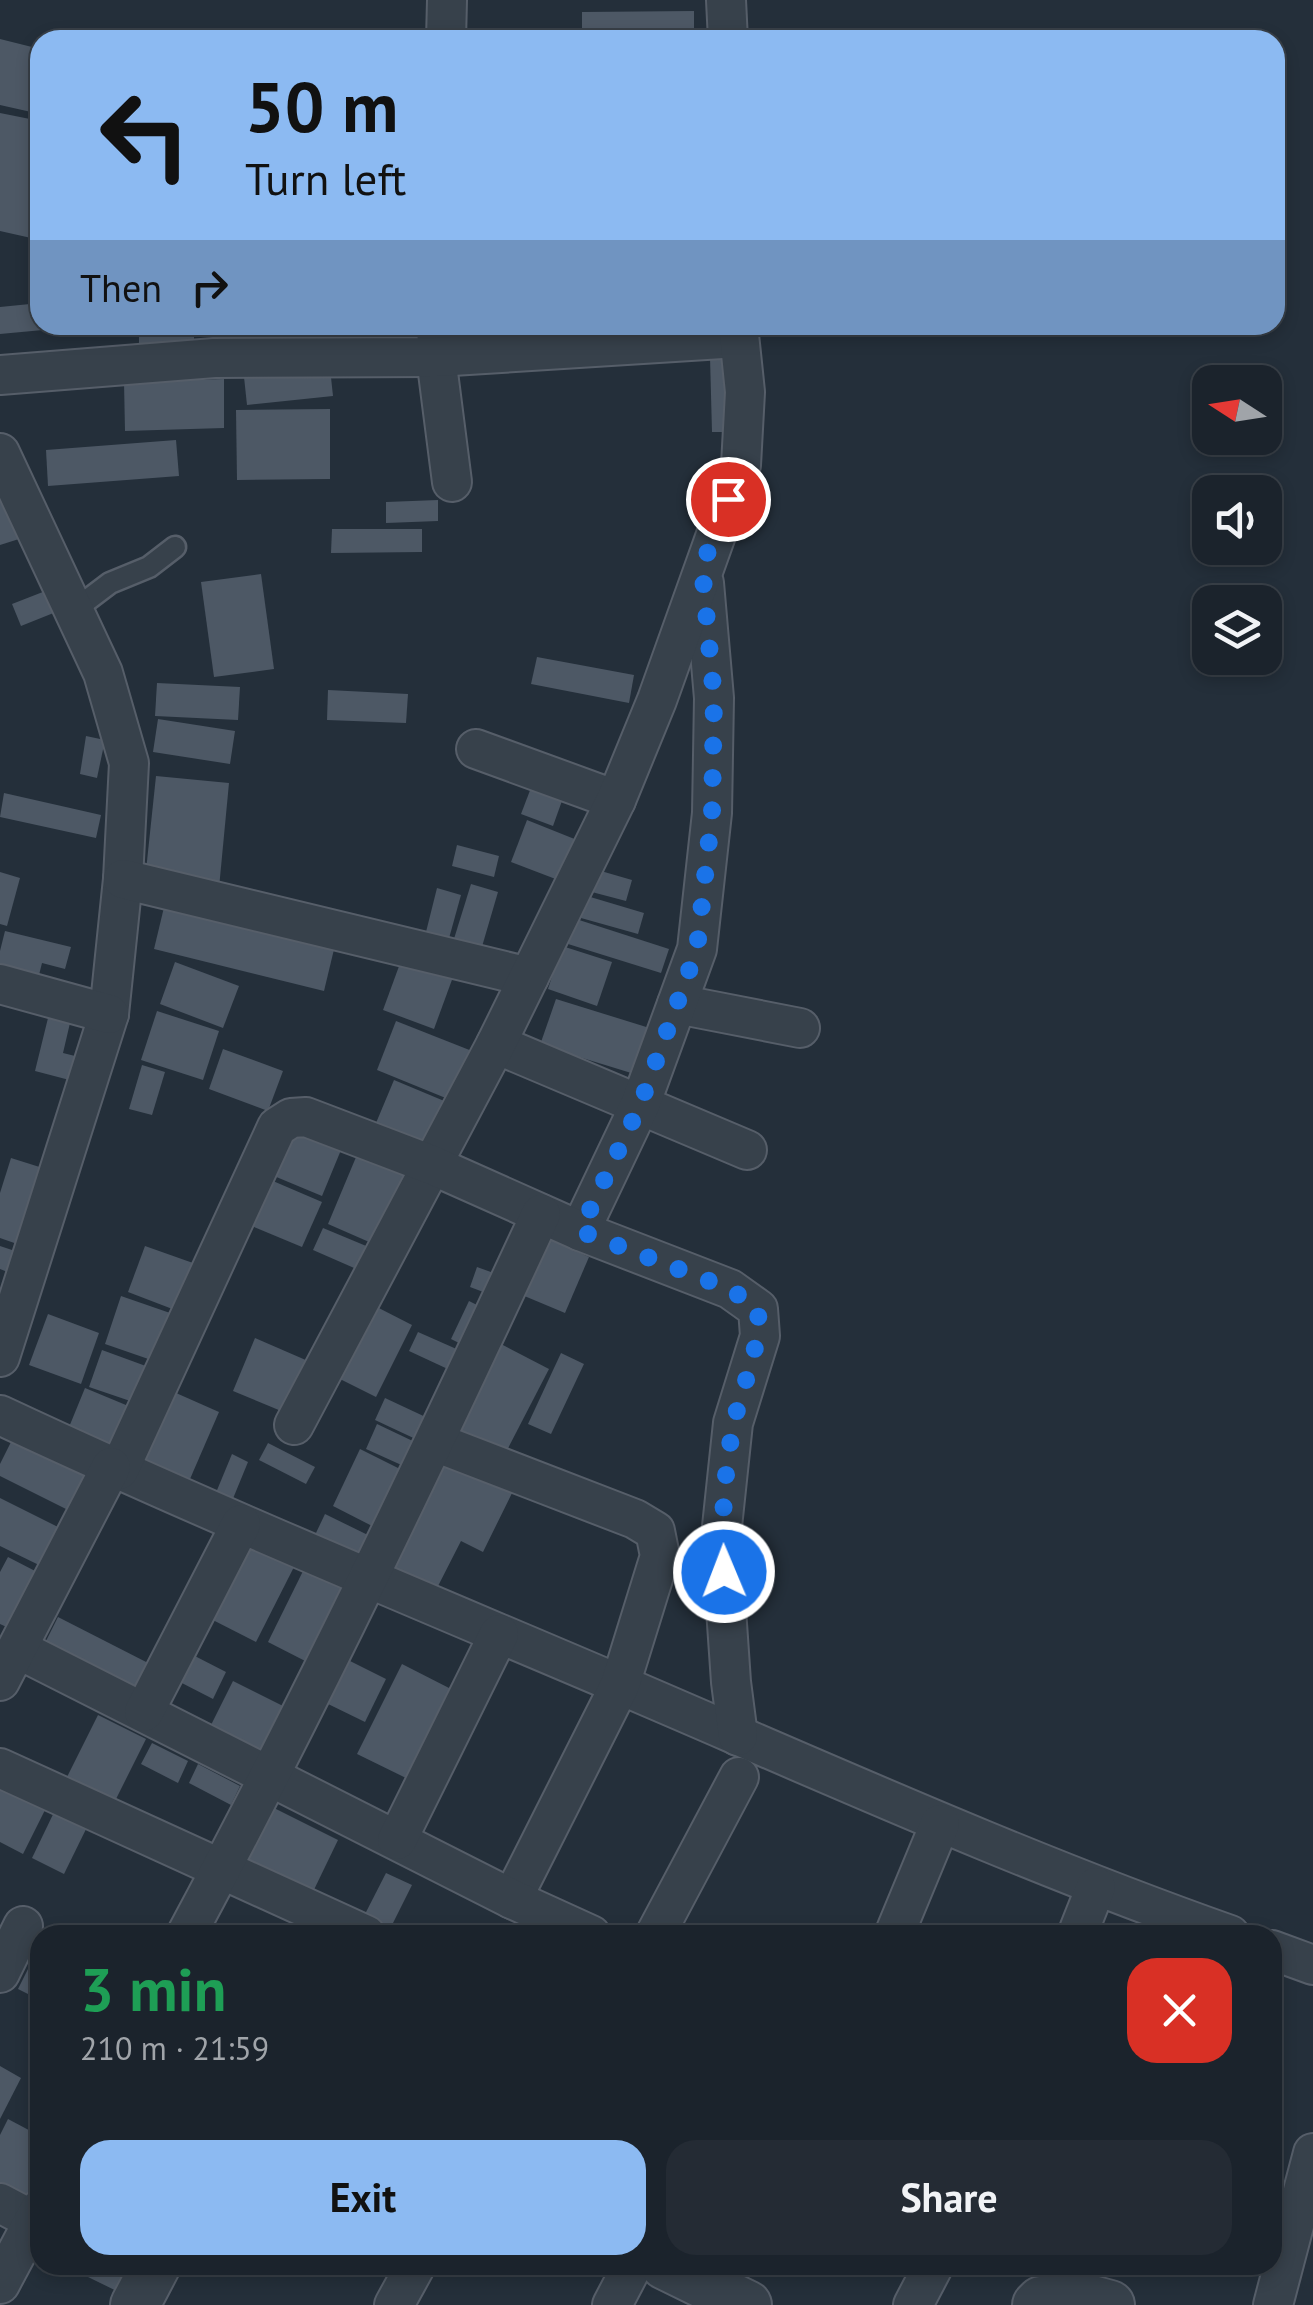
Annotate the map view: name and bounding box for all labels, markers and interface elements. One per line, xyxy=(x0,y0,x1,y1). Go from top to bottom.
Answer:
text: 50 m xyxy=(245,61,398,151)
icon: left xyxy=(80,70,210,200)
text: Turn left xyxy=(245,149,406,207)
icon: right xyxy=(182,260,237,315)
text: Then xyxy=(80,263,162,312)
north arrow xyxy=(1192,365,1282,455)
map controls xyxy=(1192,365,1282,675)
pin xyxy=(686,457,771,542)
icon: arrive xyxy=(701,472,756,527)
button: sound xyxy=(1192,475,1282,565)
button: layers xyxy=(1192,585,1282,675)
position arrow xyxy=(672,1520,776,1624)
text: 3 min xyxy=(80,1950,226,2028)
button: close xyxy=(1127,1958,1232,2063)
text: 210 m · 21:59 xyxy=(80,2027,269,2069)
button: Exit xyxy=(80,2140,646,2255)
button: Share xyxy=(666,2140,1232,2255)

